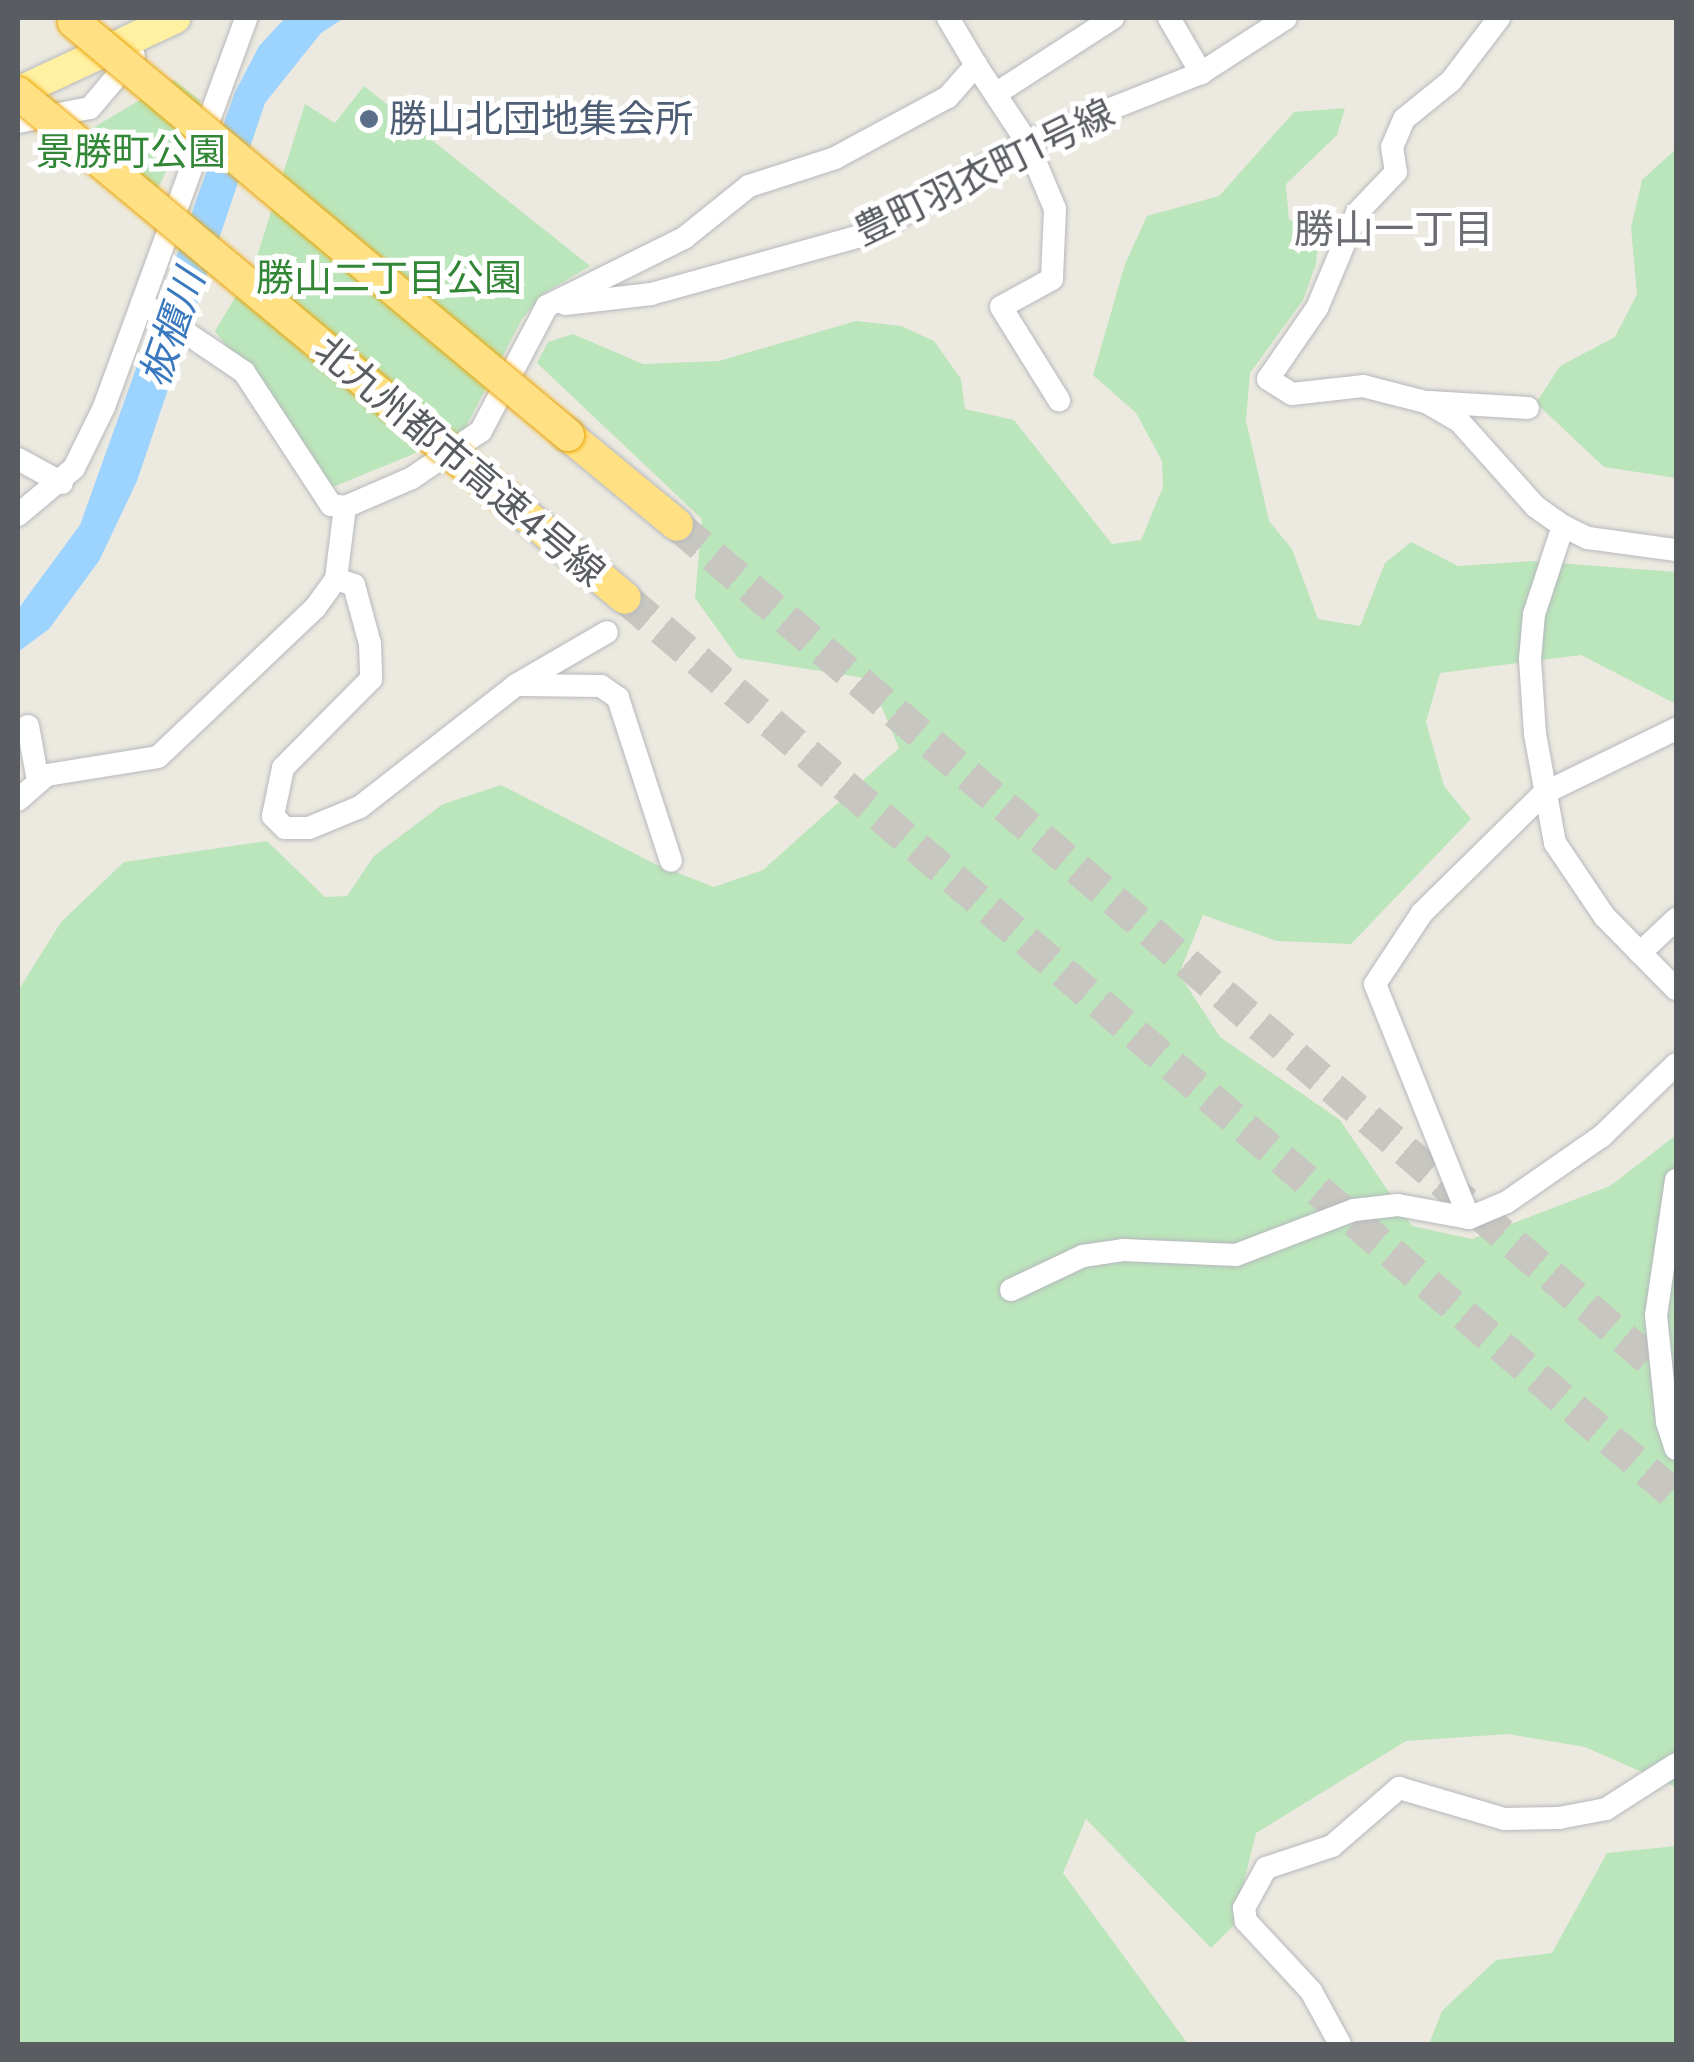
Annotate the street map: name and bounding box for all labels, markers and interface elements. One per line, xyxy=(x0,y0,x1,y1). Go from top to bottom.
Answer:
street label: 豊町羽衣町1号線 xyxy=(847,89,1121,255)
place label: 勝山北団地集会所 xyxy=(389,96,693,142)
marker: 勝山北団地集会所 xyxy=(358,108,380,130)
park label: 景勝町公園 xyxy=(36,129,226,175)
district label: 勝山一丁目 xyxy=(1294,205,1494,253)
park label: 勝山二丁目公園 xyxy=(256,255,522,301)
water label: 板櫃川 xyxy=(130,263,214,393)
street label: 北九州都市高速４号線 xyxy=(306,327,614,595)

